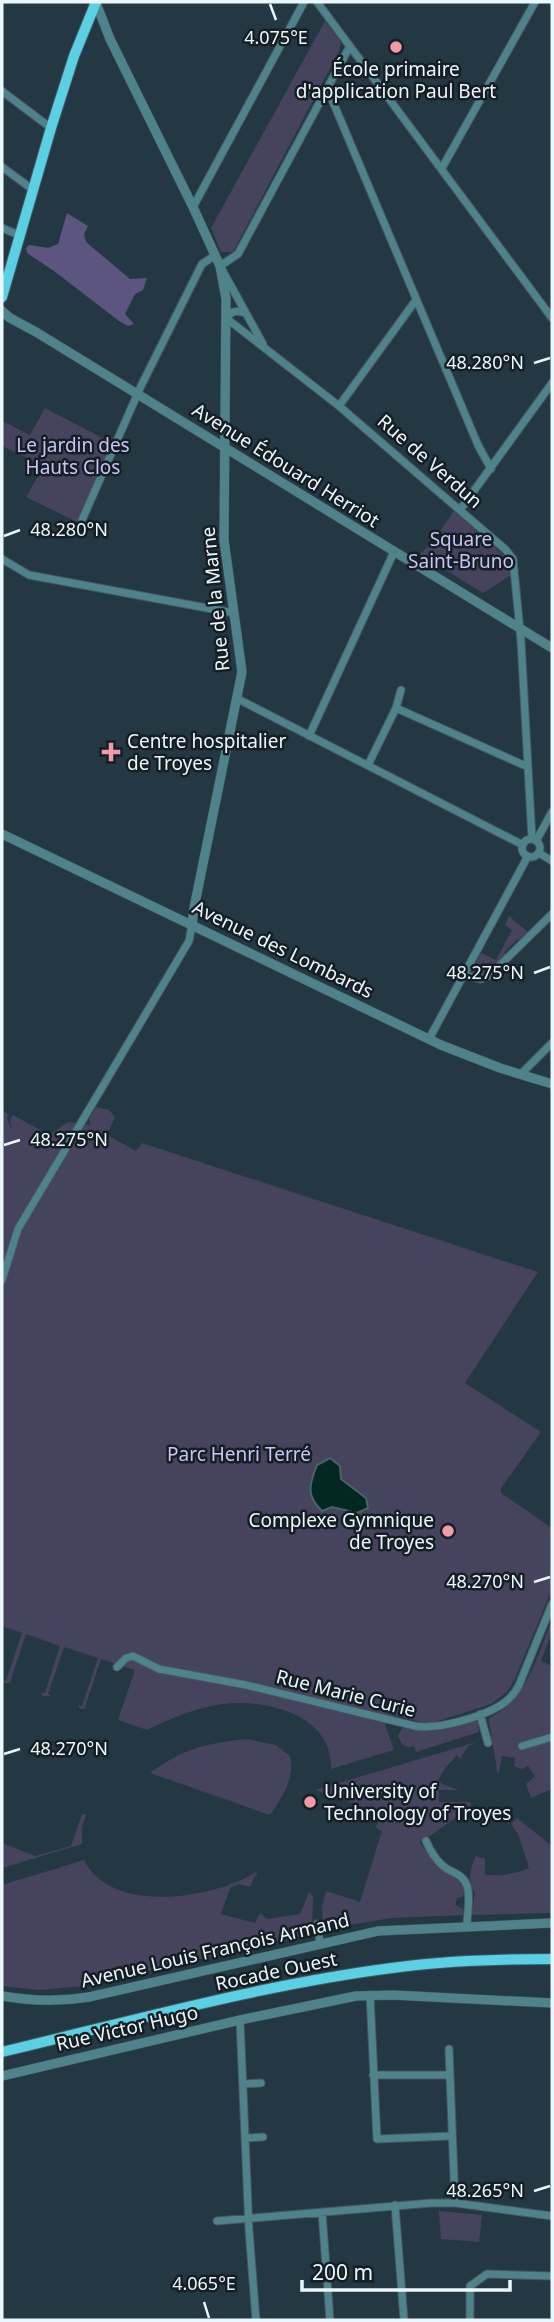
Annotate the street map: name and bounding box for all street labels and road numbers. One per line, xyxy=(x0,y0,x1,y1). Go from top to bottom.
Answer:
street label: Avenue Édouard Herriot xyxy=(188,397,384,533)
street label: Rue de Verdun xyxy=(372,408,488,514)
street label: Rue de la Marne xyxy=(194,525,236,673)
street label: Avenue des Lombards xyxy=(188,894,378,1004)
street label: Rue Marie Curie xyxy=(274,1663,418,1723)
street label: Avenue Louis François Armand xyxy=(78,1906,352,1994)
street label: Rocade Ouest xyxy=(213,1945,339,1997)
street label: Rue Victor Hugo xyxy=(54,1999,200,2057)

